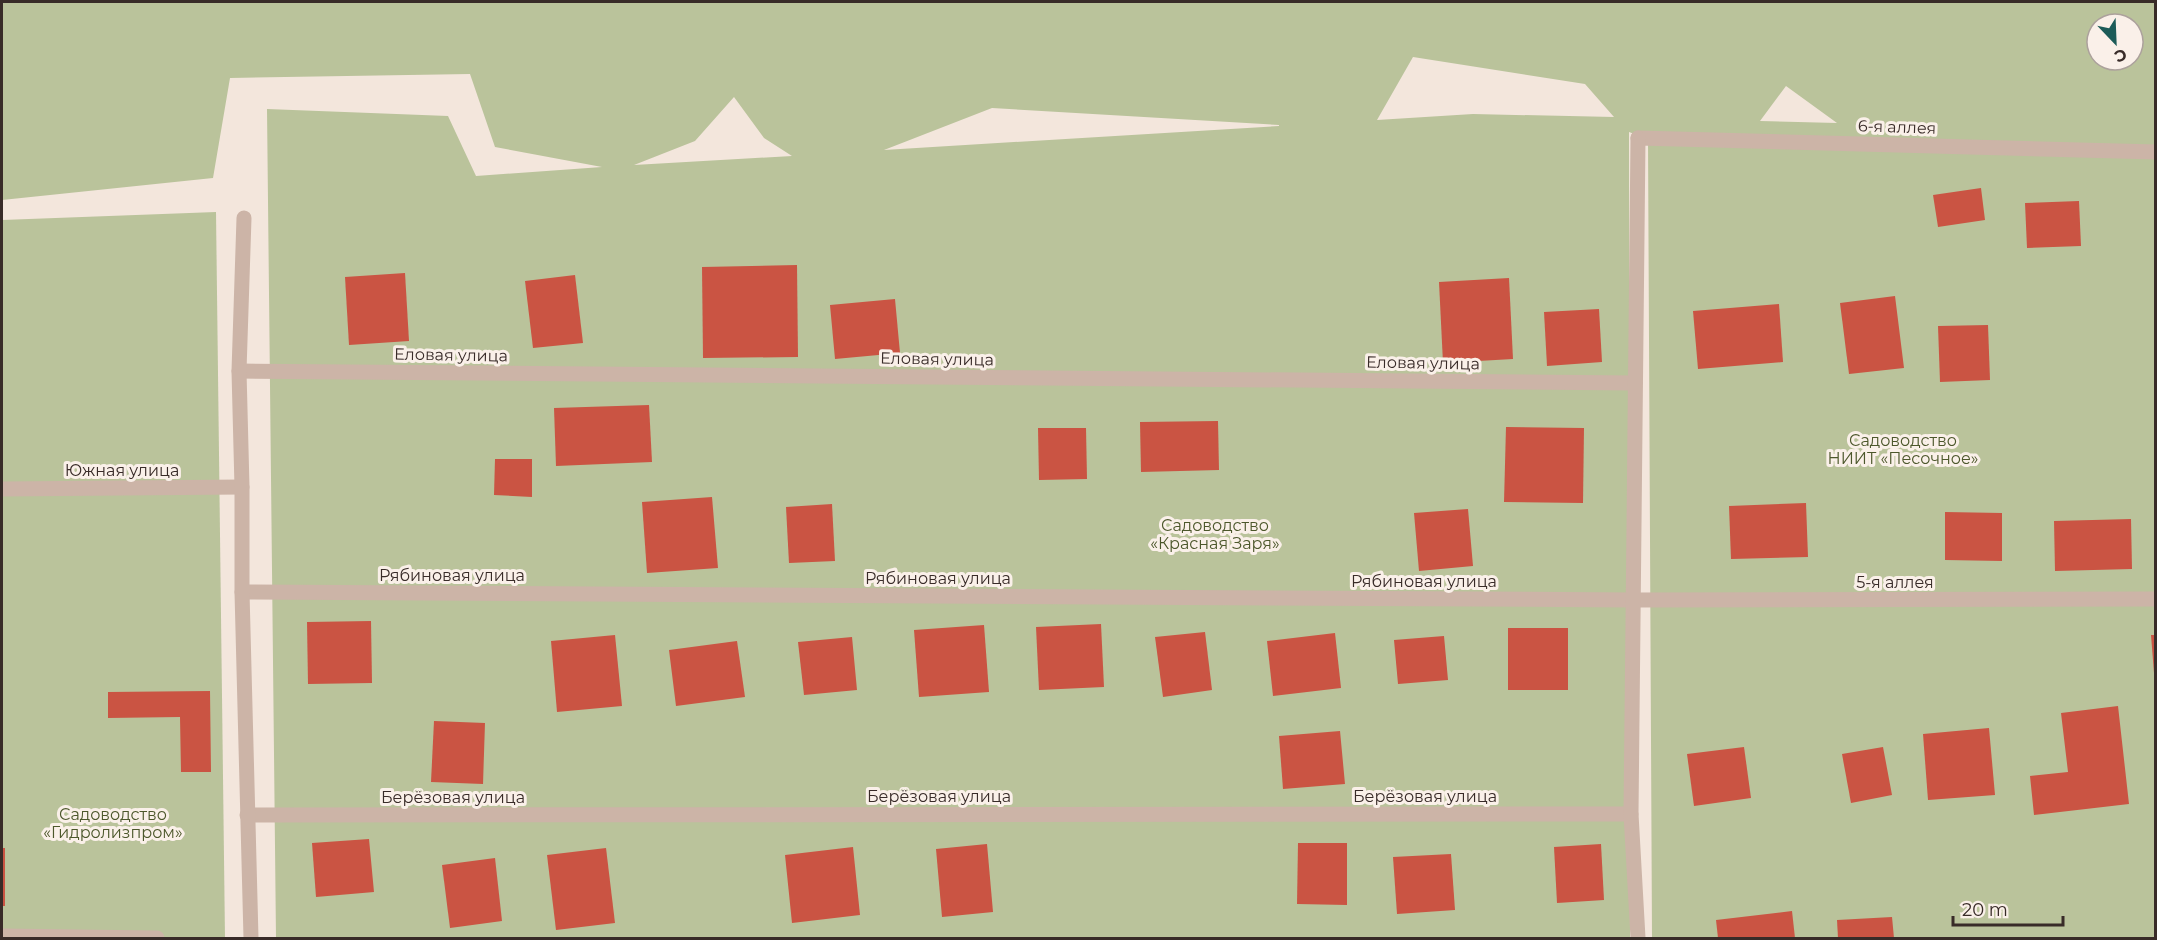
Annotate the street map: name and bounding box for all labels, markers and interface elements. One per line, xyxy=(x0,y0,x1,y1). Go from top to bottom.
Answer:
north arrow xyxy=(2085,12,2145,72)
text: С xyxy=(2111,44,2130,67)
street label: 6-я аллея xyxy=(1858,116,1936,138)
street label: Еловая улица xyxy=(394,345,508,365)
street label: Еловая улица xyxy=(880,349,994,369)
street label: Еловая улица xyxy=(1366,353,1480,373)
park label: Садоводство НИИТ «Песочное» xyxy=(1828,431,1978,468)
street label: Южная улица xyxy=(65,461,179,480)
park label: Садоводство «Красная Заря» xyxy=(1150,516,1280,553)
street label: Рябиновая улица xyxy=(379,566,525,585)
street label: Рябиновая улица xyxy=(865,569,1011,588)
street label: Рябиновая улица xyxy=(1351,572,1497,591)
street label: 5-я аллея xyxy=(1856,573,1934,592)
street label: Берёзовая улица xyxy=(867,787,1011,806)
street label: Берёзовая улица xyxy=(1353,787,1497,806)
street label: Берёзовая улица xyxy=(381,788,525,807)
park label: Садоводство «Гидролизпром» xyxy=(43,805,183,842)
scale bar xyxy=(1953,889,2062,927)
text: 20 m xyxy=(1962,899,2008,921)

